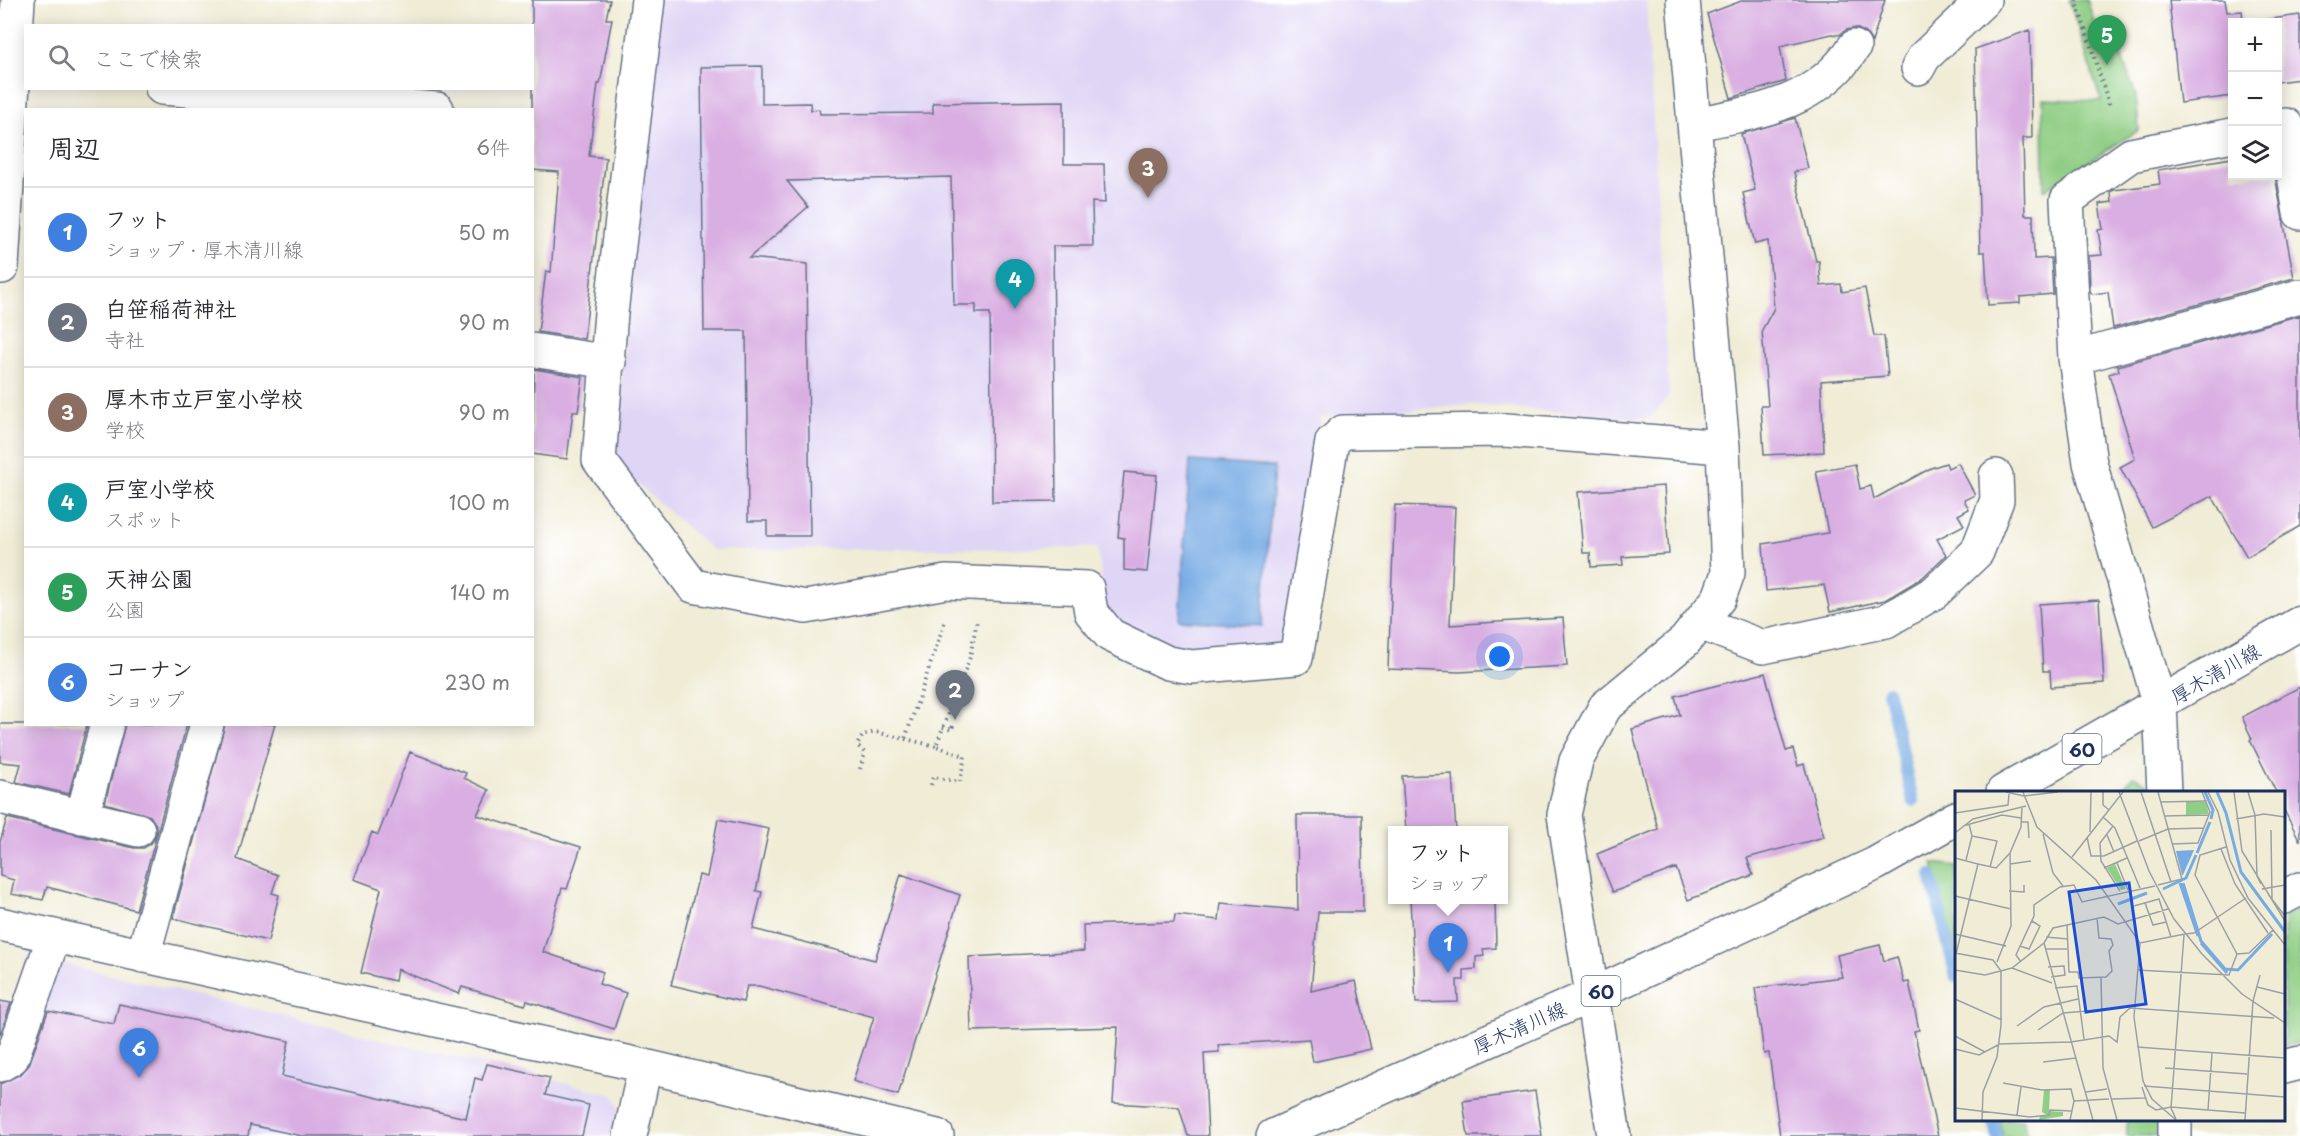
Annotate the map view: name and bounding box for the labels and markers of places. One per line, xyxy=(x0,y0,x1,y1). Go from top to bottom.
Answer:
pin: 5 xyxy=(2088,16,2126,65)
pin: 3 xyxy=(1128,148,1168,198)
pin: 4 xyxy=(996,260,1034,309)
pin: 2 xyxy=(936,670,974,720)
pin: 1 xyxy=(1428,924,1468,973)
pin: 6 xyxy=(120,1028,158,1078)

